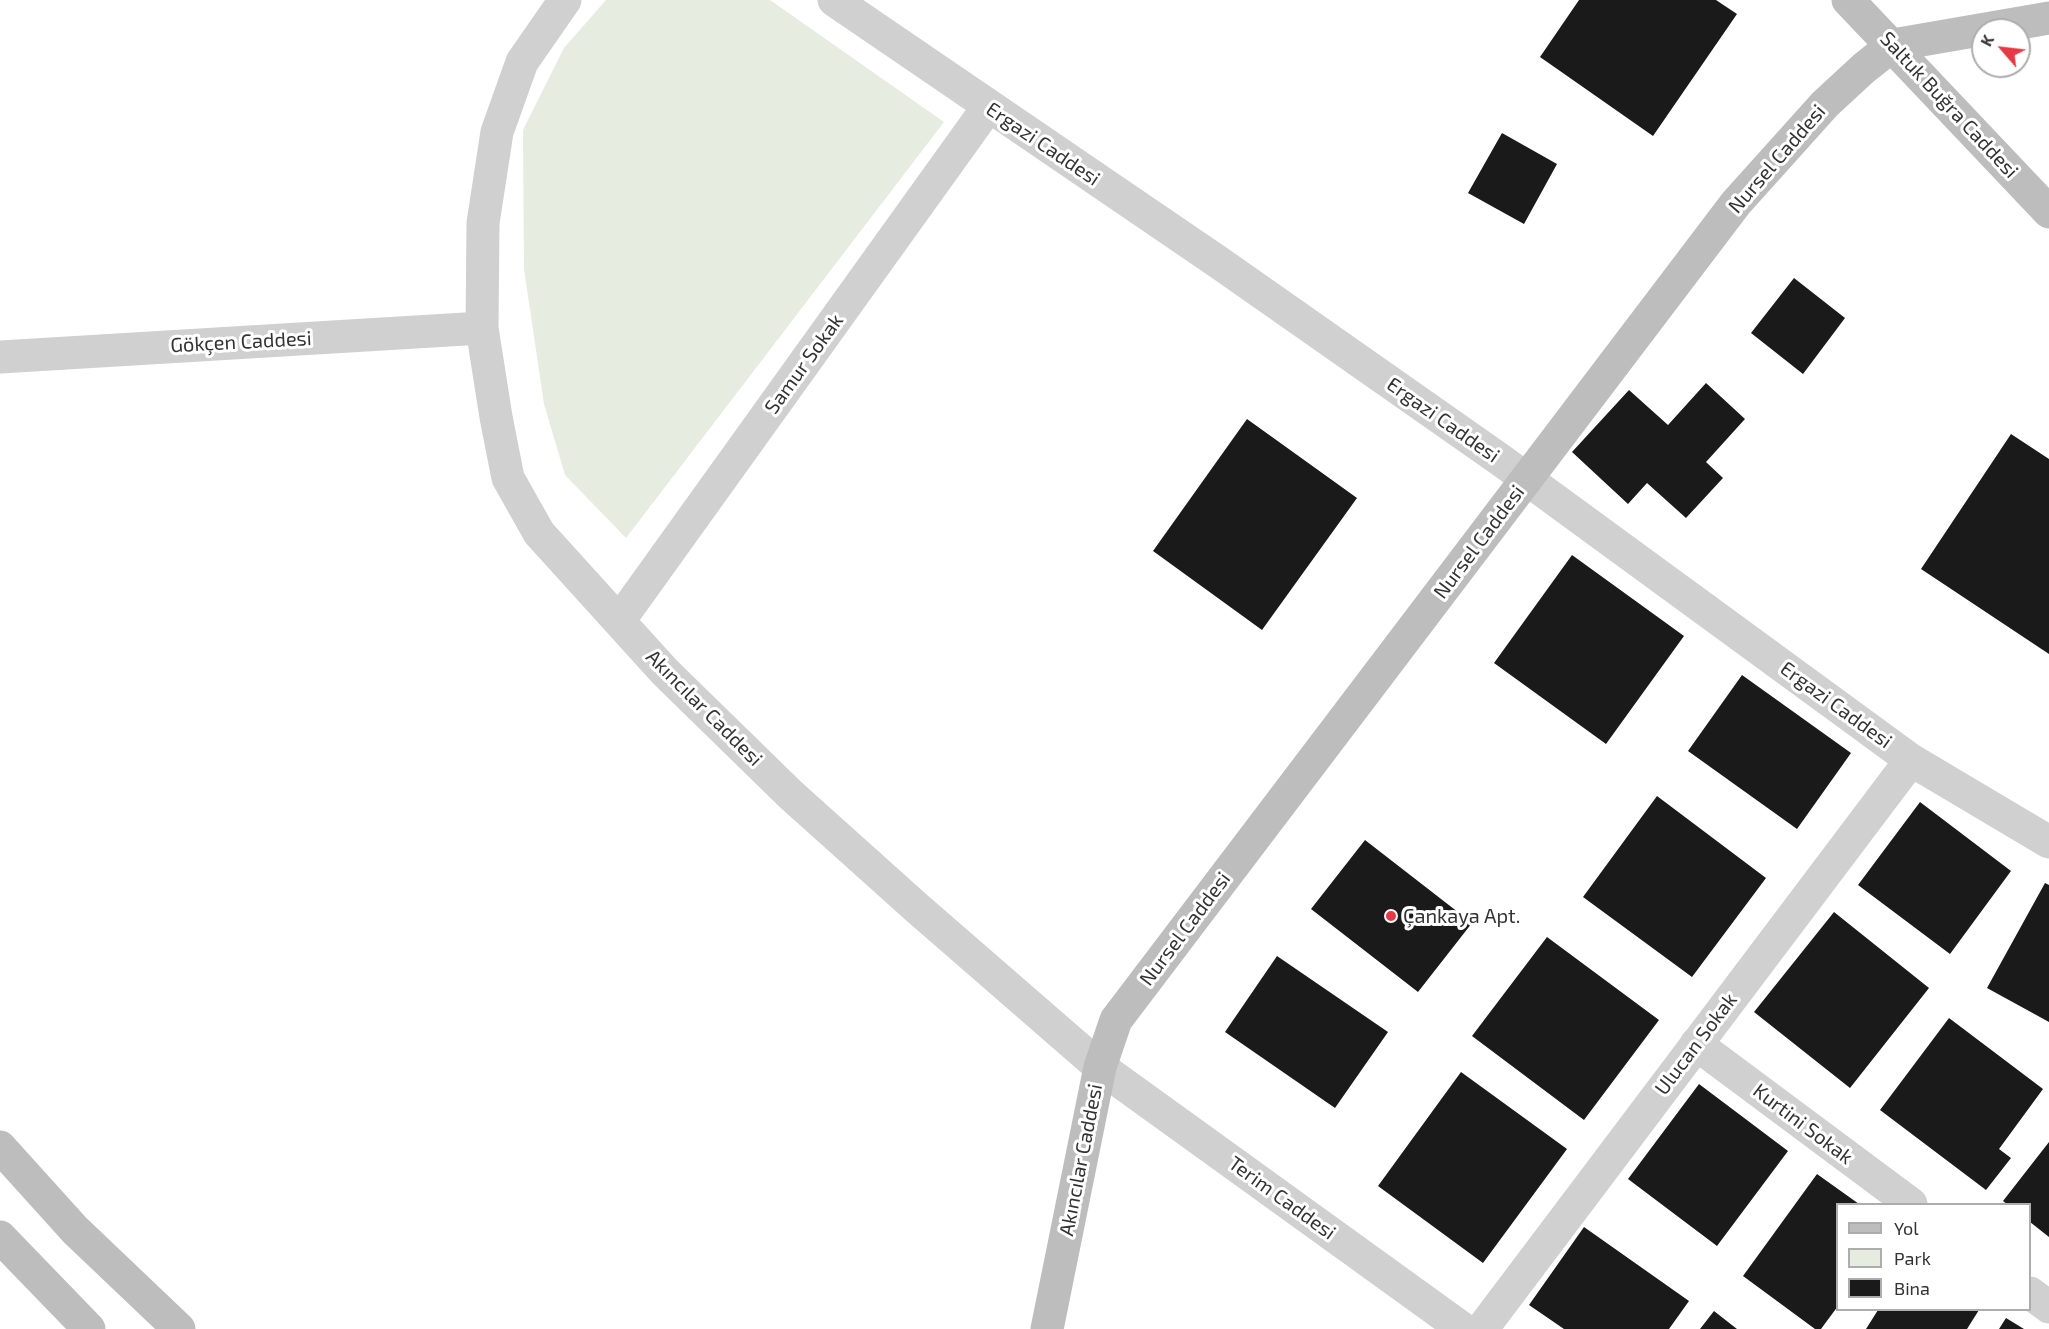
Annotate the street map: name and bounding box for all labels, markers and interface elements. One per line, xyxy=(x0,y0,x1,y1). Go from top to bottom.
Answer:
north arrow xyxy=(1971,18,2031,78)
street label: Saltuk Buğra Caddesi xyxy=(1875,27,2023,183)
text: K xyxy=(1976,31,1997,49)
street label: Ergazi Caddesi xyxy=(982,97,1104,191)
street label: Nursel Caddesi xyxy=(1723,100,1831,218)
street label: Samur Sokak xyxy=(760,309,848,419)
street label: Gökçen Caddesi xyxy=(170,326,312,358)
street label: Ergazi Caddesi xyxy=(1382,372,1504,468)
street label: Nursel Caddesi xyxy=(1428,480,1530,604)
street label: Akıncılar Caddesi xyxy=(641,645,767,771)
street label: Ergazi Caddesi xyxy=(1776,657,1896,753)
street label: Nursel Caddesi xyxy=(1134,867,1236,991)
place label: Çankaya Apt. xyxy=(1403,904,1520,928)
marker: Çankaya Apt. xyxy=(1384,909,1398,923)
street label: Ulucan Sokak xyxy=(1650,988,1742,1100)
street label: Kurtini Sokak xyxy=(1748,1079,1858,1169)
street label: Akıncılar Caddesi xyxy=(1054,1082,1108,1238)
street label: Terim Caddesi xyxy=(1224,1151,1340,1245)
legend xyxy=(1836,1203,2031,1311)
text: Yol xyxy=(1894,1217,1919,1239)
text: Park xyxy=(1894,1247,1931,1269)
text: Bina xyxy=(1894,1277,1930,1299)

